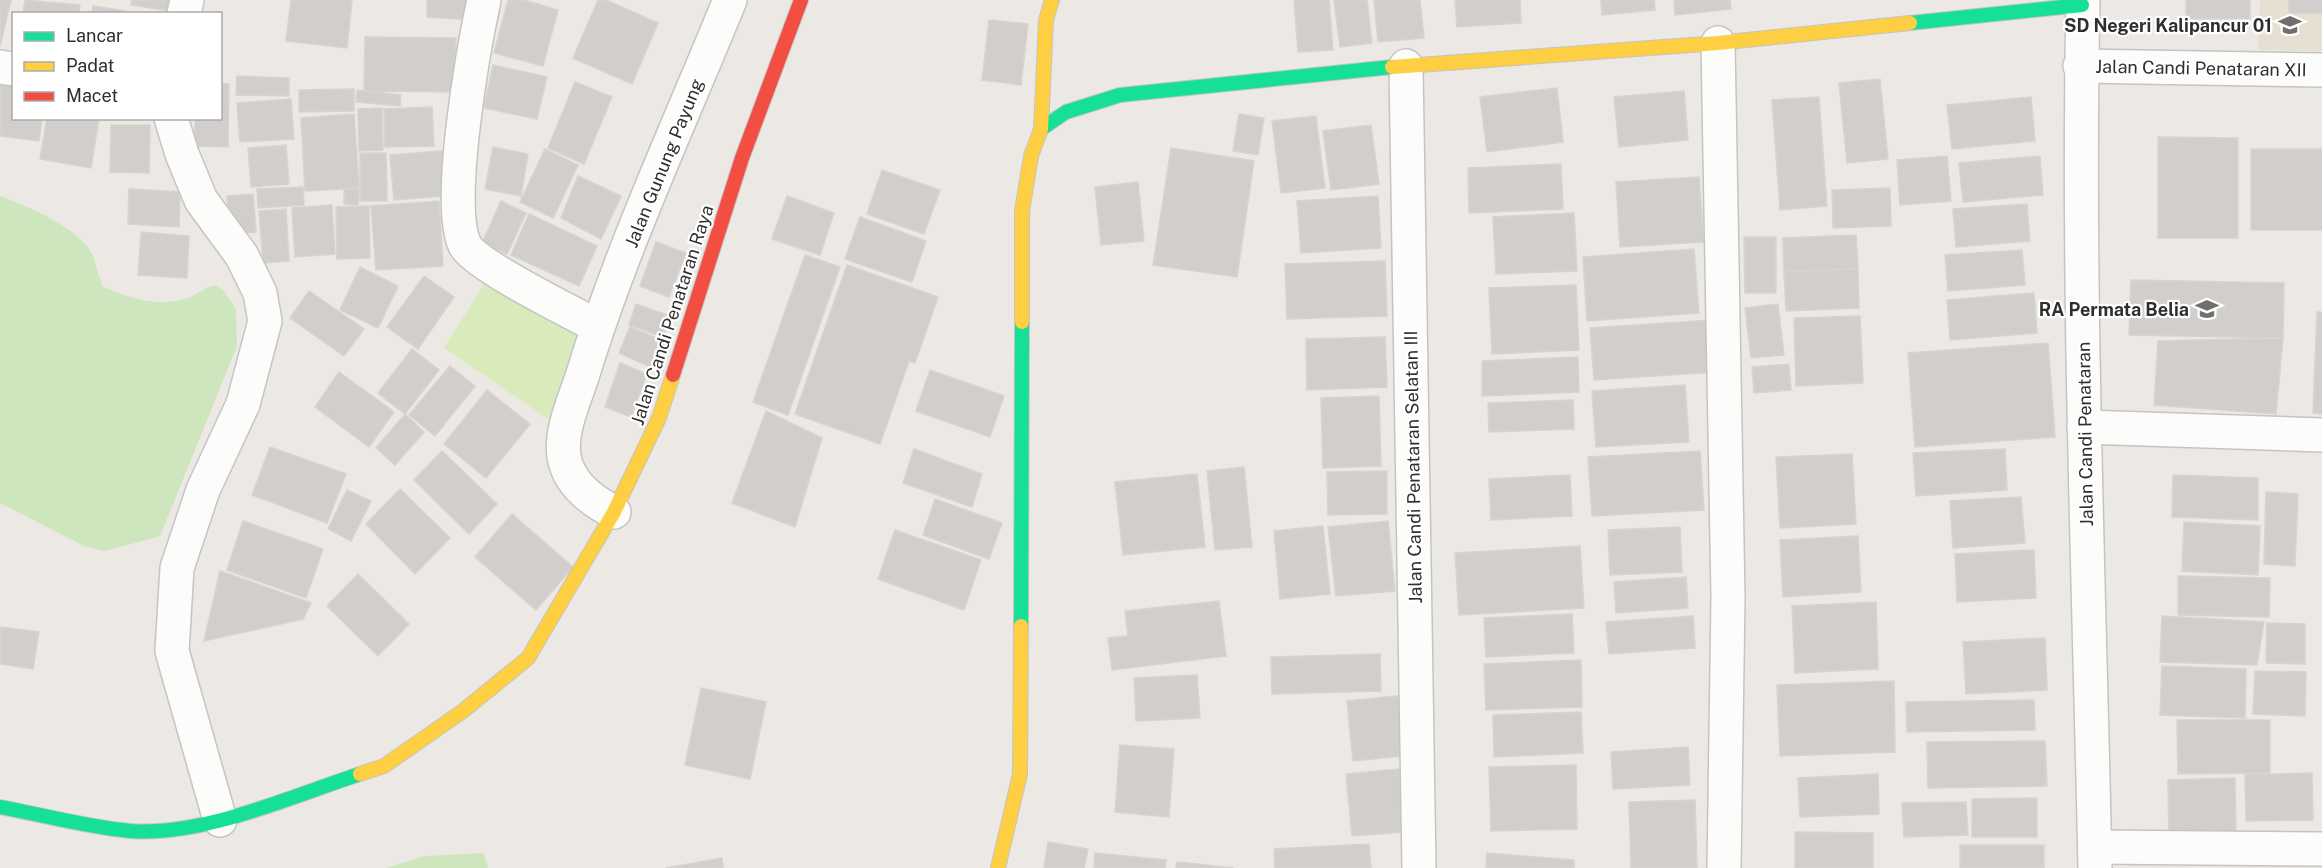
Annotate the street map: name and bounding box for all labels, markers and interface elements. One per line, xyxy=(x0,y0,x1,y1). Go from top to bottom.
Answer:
legend xyxy=(12,12,222,120)
school or university icon: SD Negeri Kalipancur 01 xyxy=(2277,12,2303,38)
place label: SD Negeri Kalipancur 01 xyxy=(2064,15,2272,36)
text: Lancar xyxy=(66,25,123,46)
text: Padat xyxy=(66,55,115,76)
street label: Jalan Candi Penataran XII xyxy=(2095,56,2307,80)
street label: Jalan Gunung Payung xyxy=(620,75,708,251)
text: Macet xyxy=(66,85,118,106)
street label: Jalan Candi Penataran Raya xyxy=(626,202,718,428)
school or university icon: RA Permata Belia xyxy=(2194,296,2220,322)
place label: RA Permata Belia xyxy=(2039,299,2189,320)
street label: Jalan Candi Penataran Selatan III xyxy=(1400,330,1426,604)
street label: Jalan Candi Penataran xyxy=(2073,341,2097,527)

